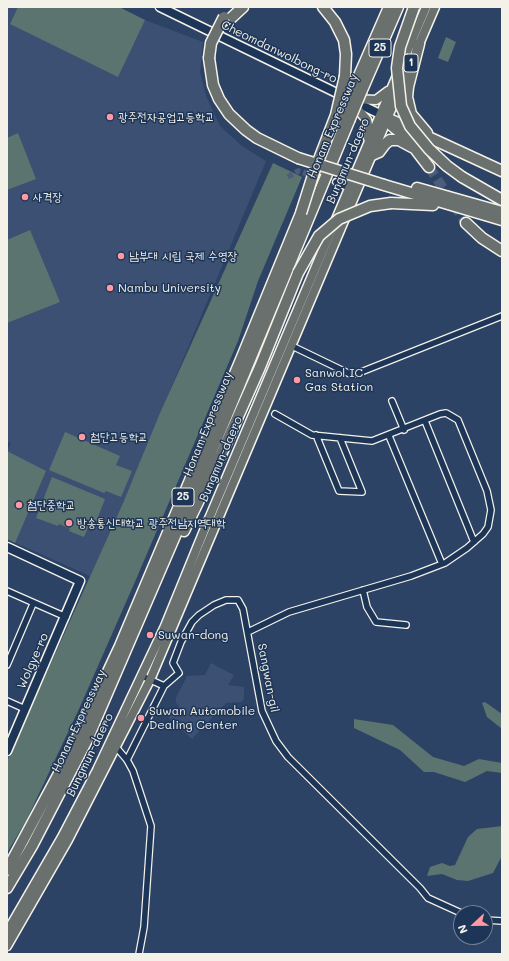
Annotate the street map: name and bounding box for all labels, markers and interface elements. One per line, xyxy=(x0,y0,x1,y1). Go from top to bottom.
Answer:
street label: Cheomdanwolbong-ro xyxy=(219,18,339,86)
road number: 25 xyxy=(369,39,391,57)
road number: 1 xyxy=(404,54,418,72)
street label: Honam Expressway xyxy=(305,72,361,180)
place label: 광주전자공업고등학교 xyxy=(118,110,215,124)
marker: 광주전자공업고등학교 xyxy=(105,112,115,122)
street label: Bungmun-daero xyxy=(324,116,372,206)
place label: 사격장 xyxy=(33,190,62,204)
marker: 사격장 xyxy=(20,192,30,202)
place label: 남부대 시립 국제 수영장 xyxy=(129,249,237,263)
marker: 남부대 시립 국제 수영장 xyxy=(116,251,126,261)
place label: Nambu University xyxy=(118,281,221,295)
marker: Nambu University xyxy=(105,283,115,293)
place label: Sanwol IC Gas Station xyxy=(305,366,373,394)
street label: Honam Expressway xyxy=(180,369,236,479)
marker: Sanwol IC Gas Station xyxy=(292,375,302,385)
street label: Bungmun-daero xyxy=(197,414,245,504)
place label: 첨단고등학교 xyxy=(90,430,148,444)
marker: 첨단고등학교 xyxy=(77,432,87,442)
road number: 25 xyxy=(172,488,194,506)
place label: 첨단중학교 xyxy=(27,498,75,512)
marker: 첨단중학교 xyxy=(14,500,24,510)
place label: 방송통신대학교 광주전남지역대학 xyxy=(77,516,226,530)
marker: 방송통신대학교 광주전남지역대학 xyxy=(64,518,74,528)
place label: Suwan-dong xyxy=(158,628,228,642)
marker: Suwan-dong xyxy=(145,630,155,640)
street label: Wolgye-ro xyxy=(14,631,52,691)
street label: Sangwan-gil xyxy=(254,642,282,714)
street label: Honam Expressway xyxy=(49,667,109,775)
place label: Suwan Automobile Dealing Center xyxy=(149,704,255,732)
street label: Bungmun-daero xyxy=(64,711,116,799)
marker: Suwan Automobile Dealing Center xyxy=(136,713,146,723)
north arrow xyxy=(453,905,493,945)
text: N xyxy=(454,923,471,936)

